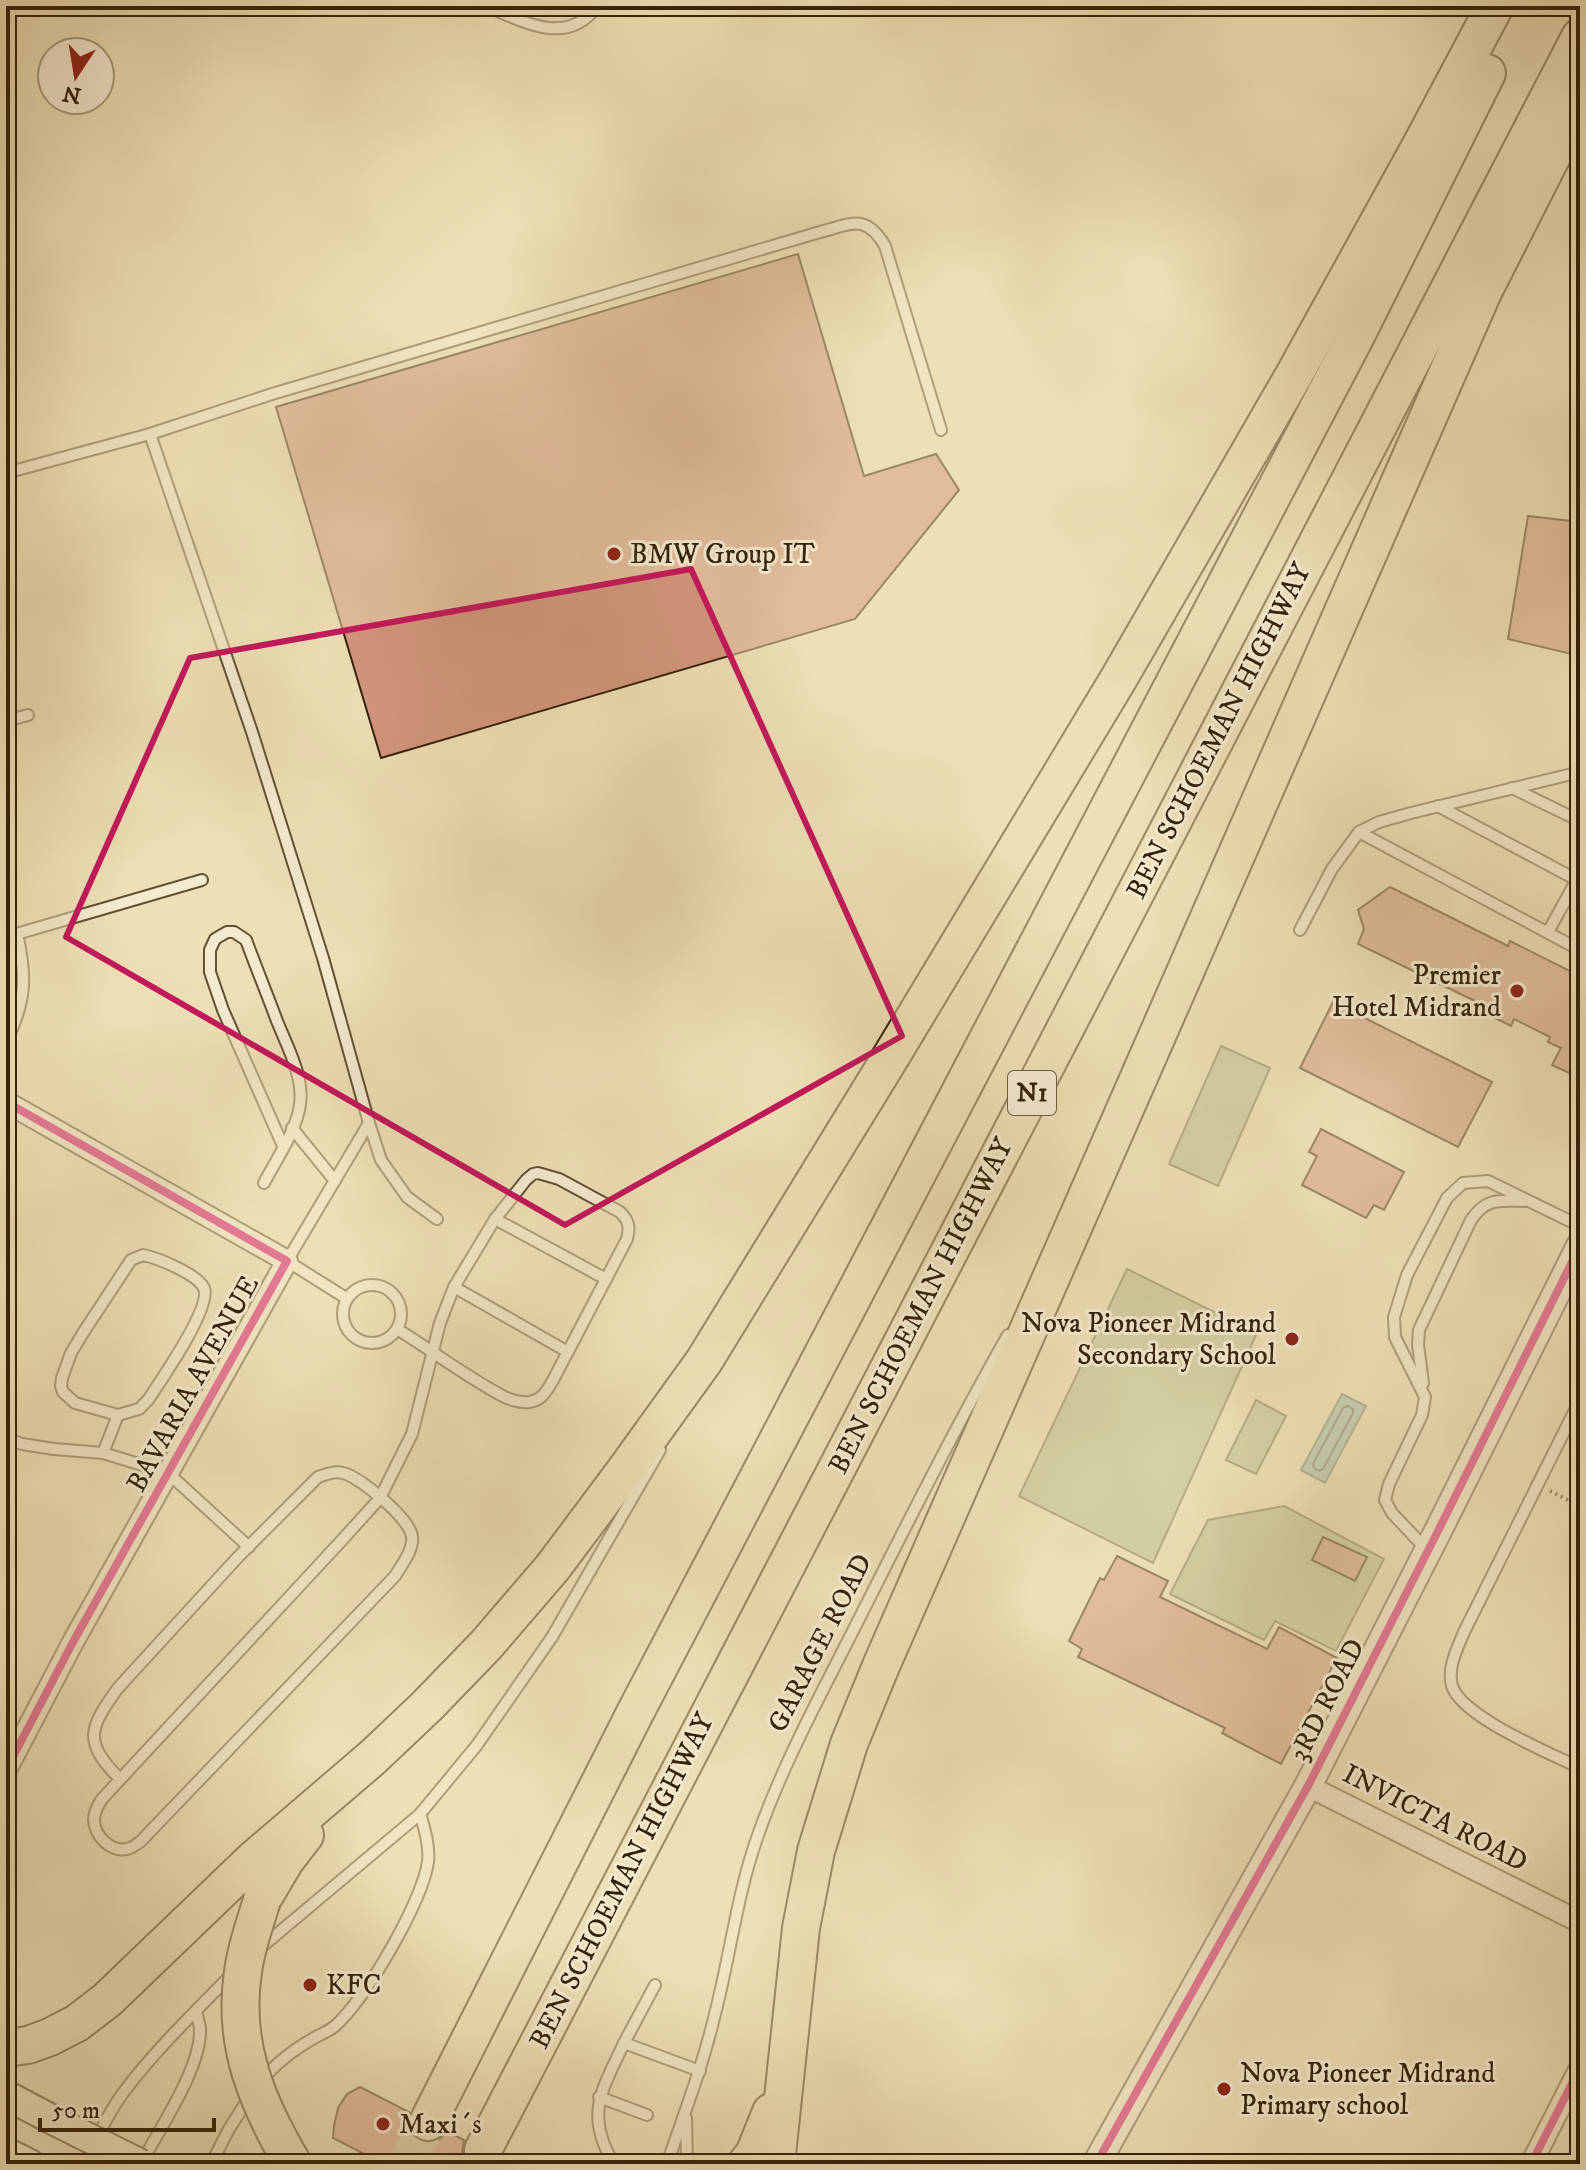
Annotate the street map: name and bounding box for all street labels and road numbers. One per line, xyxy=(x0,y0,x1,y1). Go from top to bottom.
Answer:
street label: BEN SCHOEMAN HIGHWAY xyxy=(1119,557,1319,905)
road number: N1 xyxy=(1008,1071,1056,1115)
street label: BEN SCHOEMAN HIGHWAY xyxy=(821,1132,1021,1480)
street label: BAVARIA AVENUE xyxy=(119,1270,267,1498)
street label: GARAGE ROAD xyxy=(760,1548,880,1738)
street label: 3RD ROAD xyxy=(1281,1633,1373,1767)
street label: BEN SCHOEMAN HIGHWAY xyxy=(522,1707,722,2055)
street label: INVICTA ROAD xyxy=(1337,1756,1533,1880)

